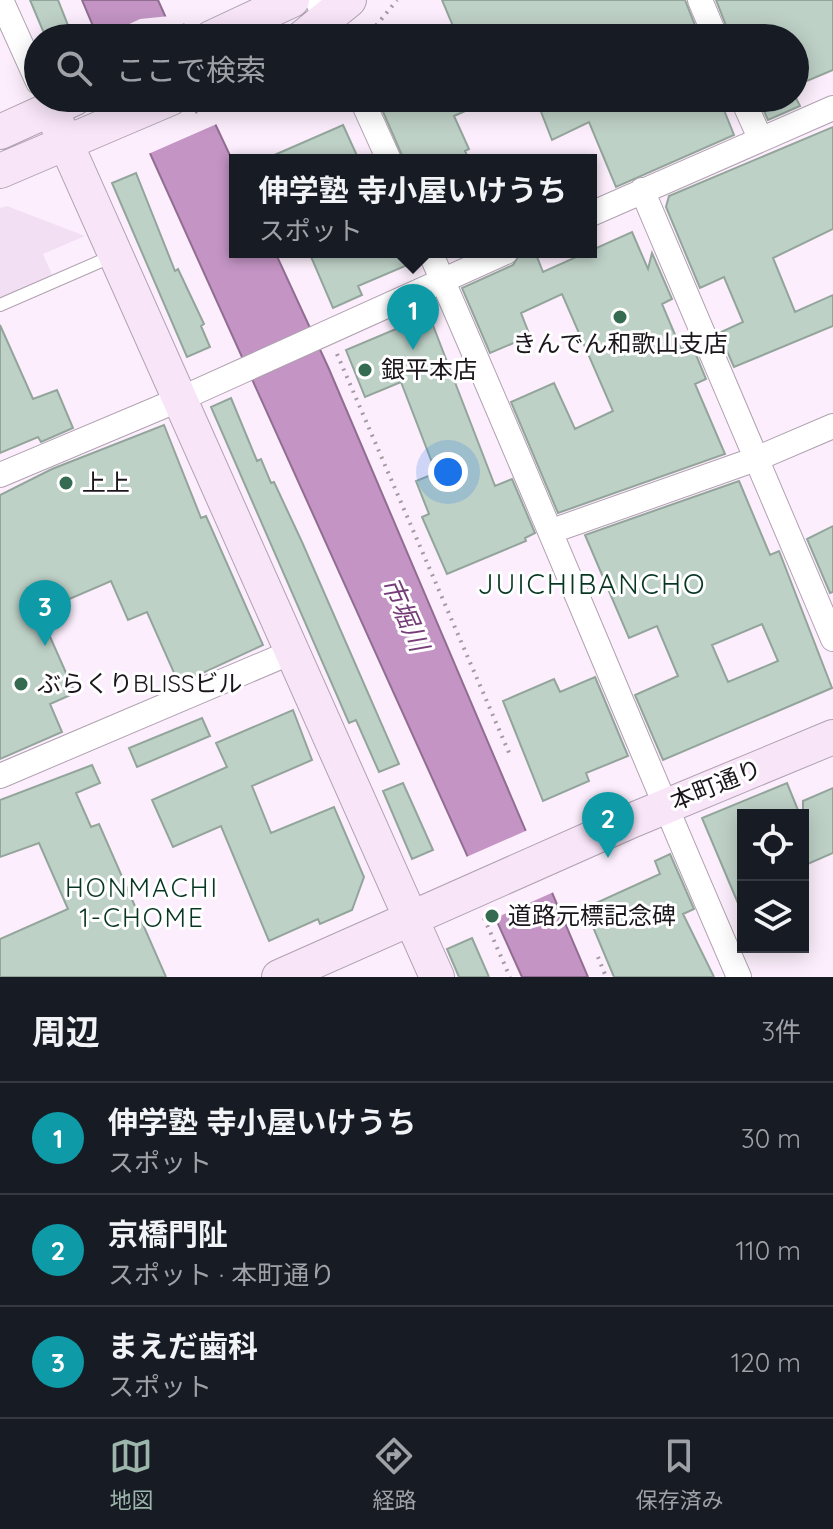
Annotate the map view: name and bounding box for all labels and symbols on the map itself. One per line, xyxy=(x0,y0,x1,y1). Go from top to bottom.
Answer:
pin: 1 xyxy=(387,284,439,350)
marker: きんでん和歌山支店 xyxy=(611,308,629,326)
place label: きんでん和歌山支店 xyxy=(513,328,727,358)
place label: 銀平本店 xyxy=(381,354,477,384)
marker: 銀平本店 xyxy=(356,361,374,379)
your location xyxy=(428,452,468,492)
place label: 上上 xyxy=(82,467,130,497)
marker: 上上 xyxy=(57,474,75,492)
district label: JUICHIBANCHO xyxy=(477,566,707,601)
water label: 市堀川 xyxy=(375,571,438,659)
pin: 3 xyxy=(19,580,71,646)
place label: ぶらくりBLISSビル xyxy=(37,668,242,698)
marker: ぶらくりBLISSビル xyxy=(12,675,30,693)
street label: 本町通り xyxy=(666,752,766,816)
pin: 2 xyxy=(582,792,634,858)
district label: HONMACHI 1-CHOME xyxy=(65,871,219,934)
place label: 道路元標記念碑 xyxy=(508,900,676,930)
marker: 道路元標記念碑 xyxy=(483,907,501,925)

